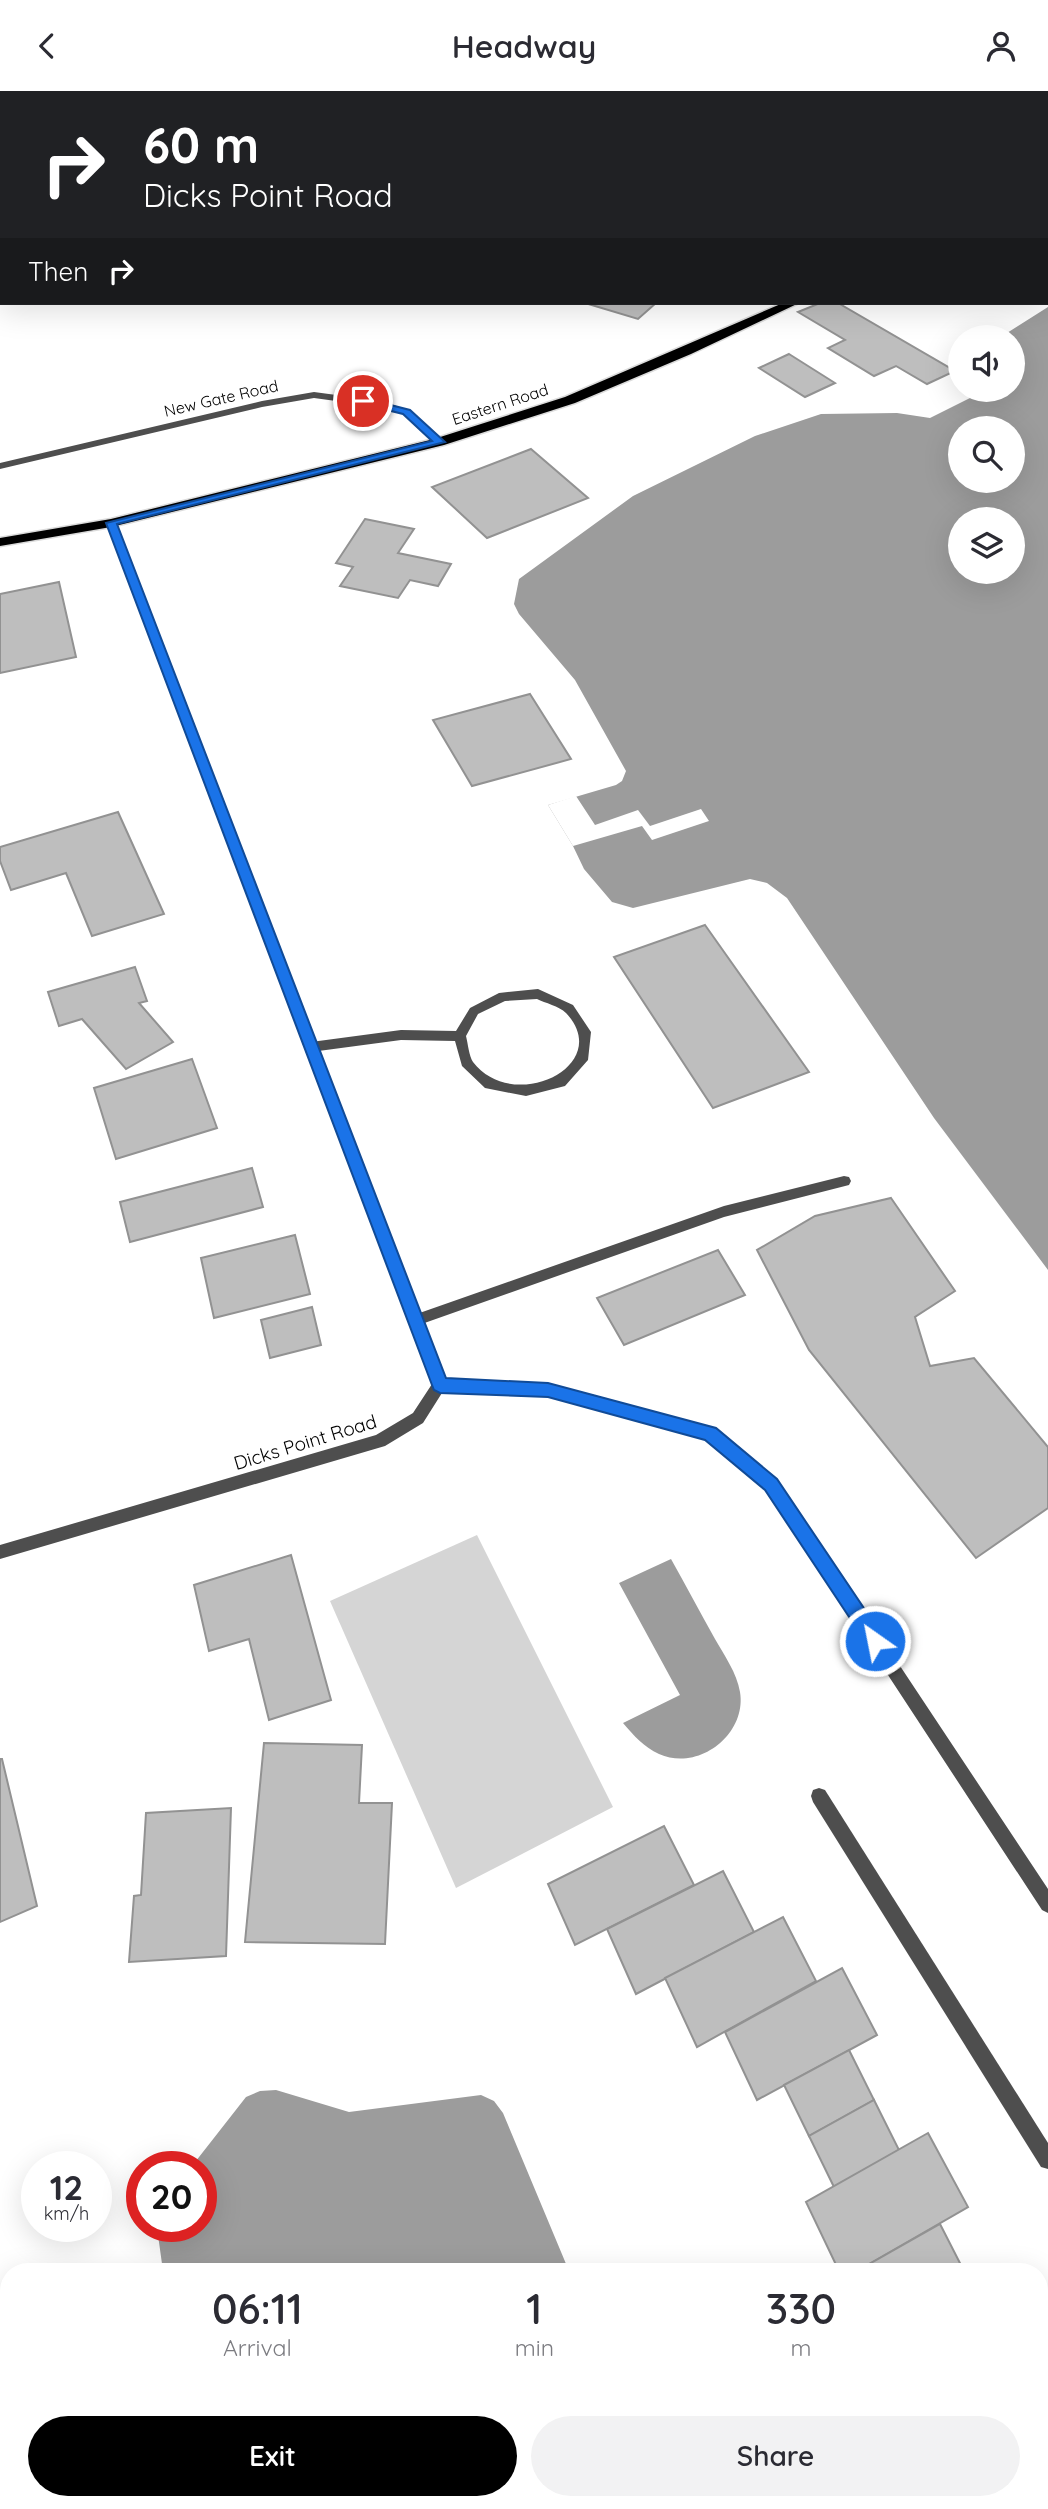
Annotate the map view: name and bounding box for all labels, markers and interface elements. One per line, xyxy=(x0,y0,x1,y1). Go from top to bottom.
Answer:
text: Headway xyxy=(452,26,596,66)
icon: back xyxy=(28,27,66,65)
icon: person xyxy=(982,27,1020,65)
text: 60 m xyxy=(143,114,259,175)
icon: right xyxy=(28,119,119,210)
text: Dicks Point Road xyxy=(143,175,393,215)
icon: right xyxy=(102,252,140,290)
text: Then xyxy=(28,255,88,288)
map controls xyxy=(948,325,1025,584)
button: sound xyxy=(948,325,1025,402)
pin xyxy=(333,371,393,431)
street label: New Gate Road xyxy=(162,375,280,421)
street label: Eastern Road xyxy=(449,379,551,429)
icon: arrive xyxy=(344,382,382,420)
button: search xyxy=(948,416,1025,493)
button: layers xyxy=(948,507,1025,584)
street label: Dicks Point Road xyxy=(231,1409,379,1475)
position arrow xyxy=(838,1604,912,1678)
speed limit sign: 20 xyxy=(126,2151,217,2242)
text: 12 xyxy=(50,2165,83,2209)
text: km/h xyxy=(44,2202,89,2225)
text: 06:11 xyxy=(212,2282,303,2335)
text: 1 xyxy=(526,2282,542,2335)
text: 330 xyxy=(766,2282,836,2335)
text: Arrival xyxy=(223,2333,292,2362)
text: min xyxy=(515,2333,554,2362)
text: m xyxy=(790,2333,811,2362)
button: Exit xyxy=(28,2416,517,2496)
button: Share xyxy=(531,2416,1020,2496)

